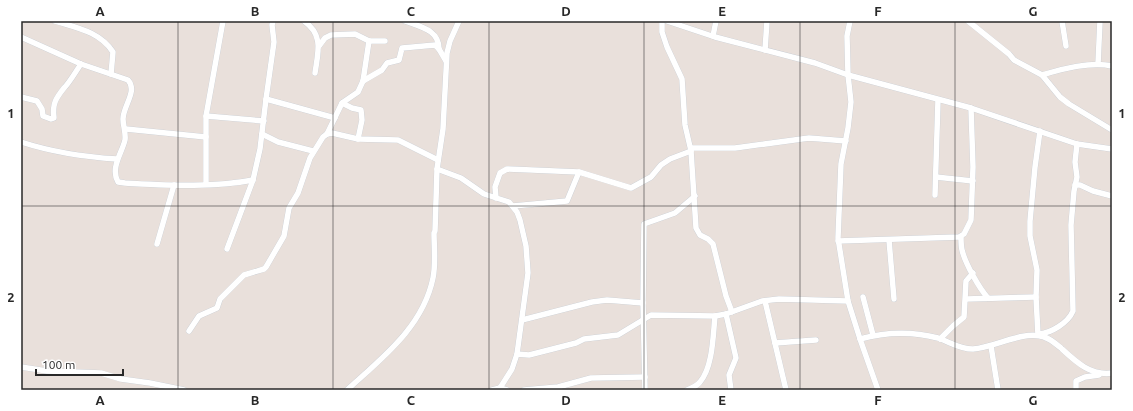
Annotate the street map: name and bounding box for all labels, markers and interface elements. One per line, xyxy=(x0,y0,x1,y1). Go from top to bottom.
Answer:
text: A xyxy=(95,4,105,18)
text: B xyxy=(251,4,260,18)
text: C xyxy=(407,4,416,18)
text: D xyxy=(561,4,571,18)
text: E xyxy=(718,4,726,18)
text: F xyxy=(874,4,882,18)
text: G xyxy=(1029,4,1038,18)
text: 1 xyxy=(7,106,15,120)
text: 1 xyxy=(1118,106,1126,120)
text: 2 xyxy=(7,290,15,304)
text: 2 xyxy=(1118,290,1126,304)
scale bar xyxy=(36,351,123,377)
text: 100 m xyxy=(42,358,75,371)
text: A xyxy=(95,393,105,407)
text: B xyxy=(251,393,260,407)
text: C xyxy=(407,393,416,407)
text: D xyxy=(561,393,571,407)
text: E xyxy=(718,393,726,407)
text: F xyxy=(874,393,882,407)
text: G xyxy=(1029,393,1038,407)

